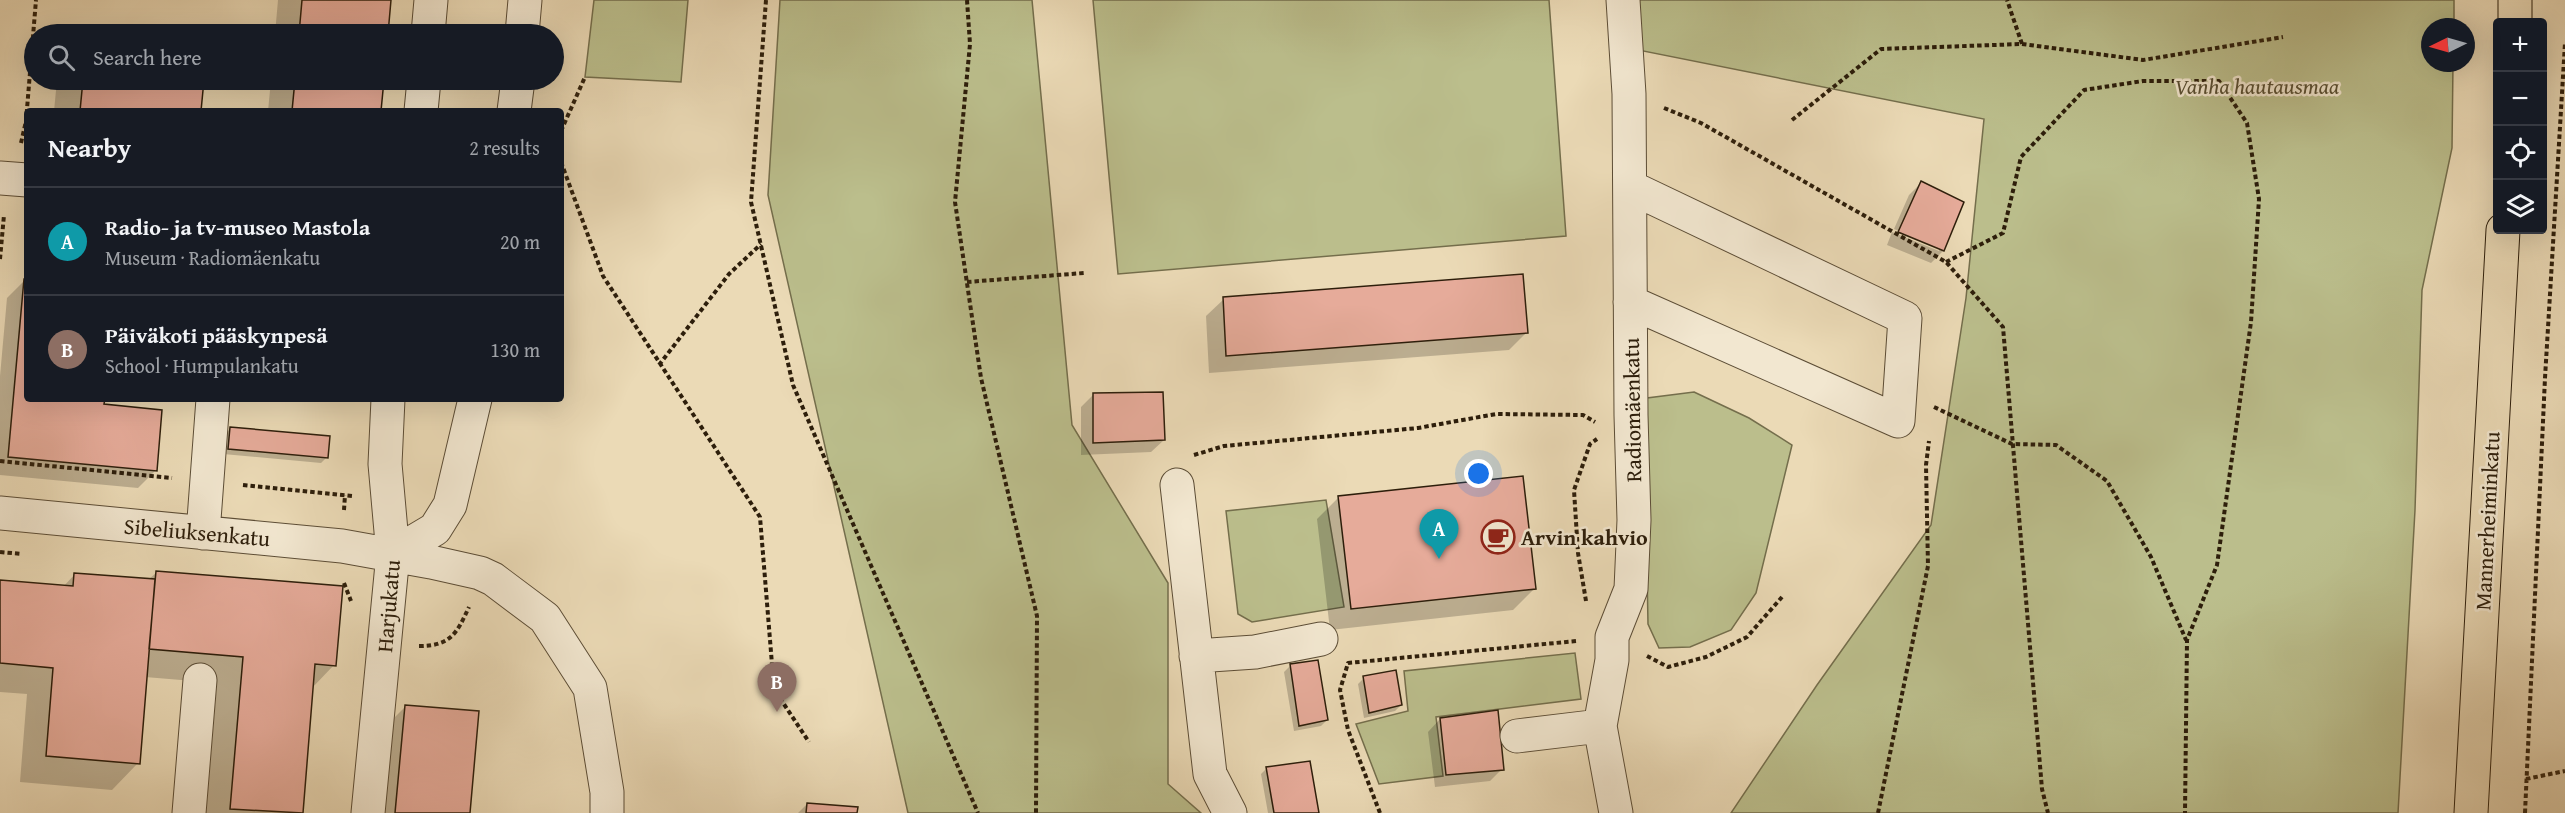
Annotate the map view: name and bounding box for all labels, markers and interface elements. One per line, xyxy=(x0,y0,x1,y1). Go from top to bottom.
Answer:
north arrow xyxy=(2421,18,2475,72)
map controls xyxy=(2493,18,2547,234)
button: + xyxy=(2493,18,2547,72)
search box xyxy=(24,24,564,90)
icon: search xyxy=(45,41,78,74)
text: Search here xyxy=(93,41,202,73)
park label: Vanha hautausmaa xyxy=(2175,70,2339,102)
button: − xyxy=(2493,72,2547,126)
button: locate xyxy=(2493,126,2547,180)
text: Nearby xyxy=(48,128,131,167)
text: 2 results xyxy=(469,133,540,162)
button: layers xyxy=(2493,180,2547,234)
text: Radio- ja tv-museo Mastola xyxy=(105,211,370,243)
text: A xyxy=(61,227,74,256)
text: 20 m xyxy=(500,227,540,256)
text: Museum · Radiomäenkatu xyxy=(105,243,320,272)
text: Päiväkoti pääskynpesä xyxy=(105,319,328,351)
text: B xyxy=(61,335,74,364)
text: 130 m xyxy=(490,335,540,364)
street label: Radiomäenkatu xyxy=(1615,337,1649,483)
text: School · Humpulankatu xyxy=(105,351,299,380)
street label: Mannerheiminkatu xyxy=(2466,431,2508,611)
your location xyxy=(1464,459,1493,488)
street label: Sibeliuksenkatu xyxy=(123,510,272,554)
pin: A xyxy=(1420,510,1458,559)
cafe icon: Arvin kahvio xyxy=(1480,519,1516,555)
place label: Arvin kahvio xyxy=(1521,521,1648,553)
street label: Harjukatu xyxy=(368,558,408,654)
pin: B xyxy=(758,662,796,712)

